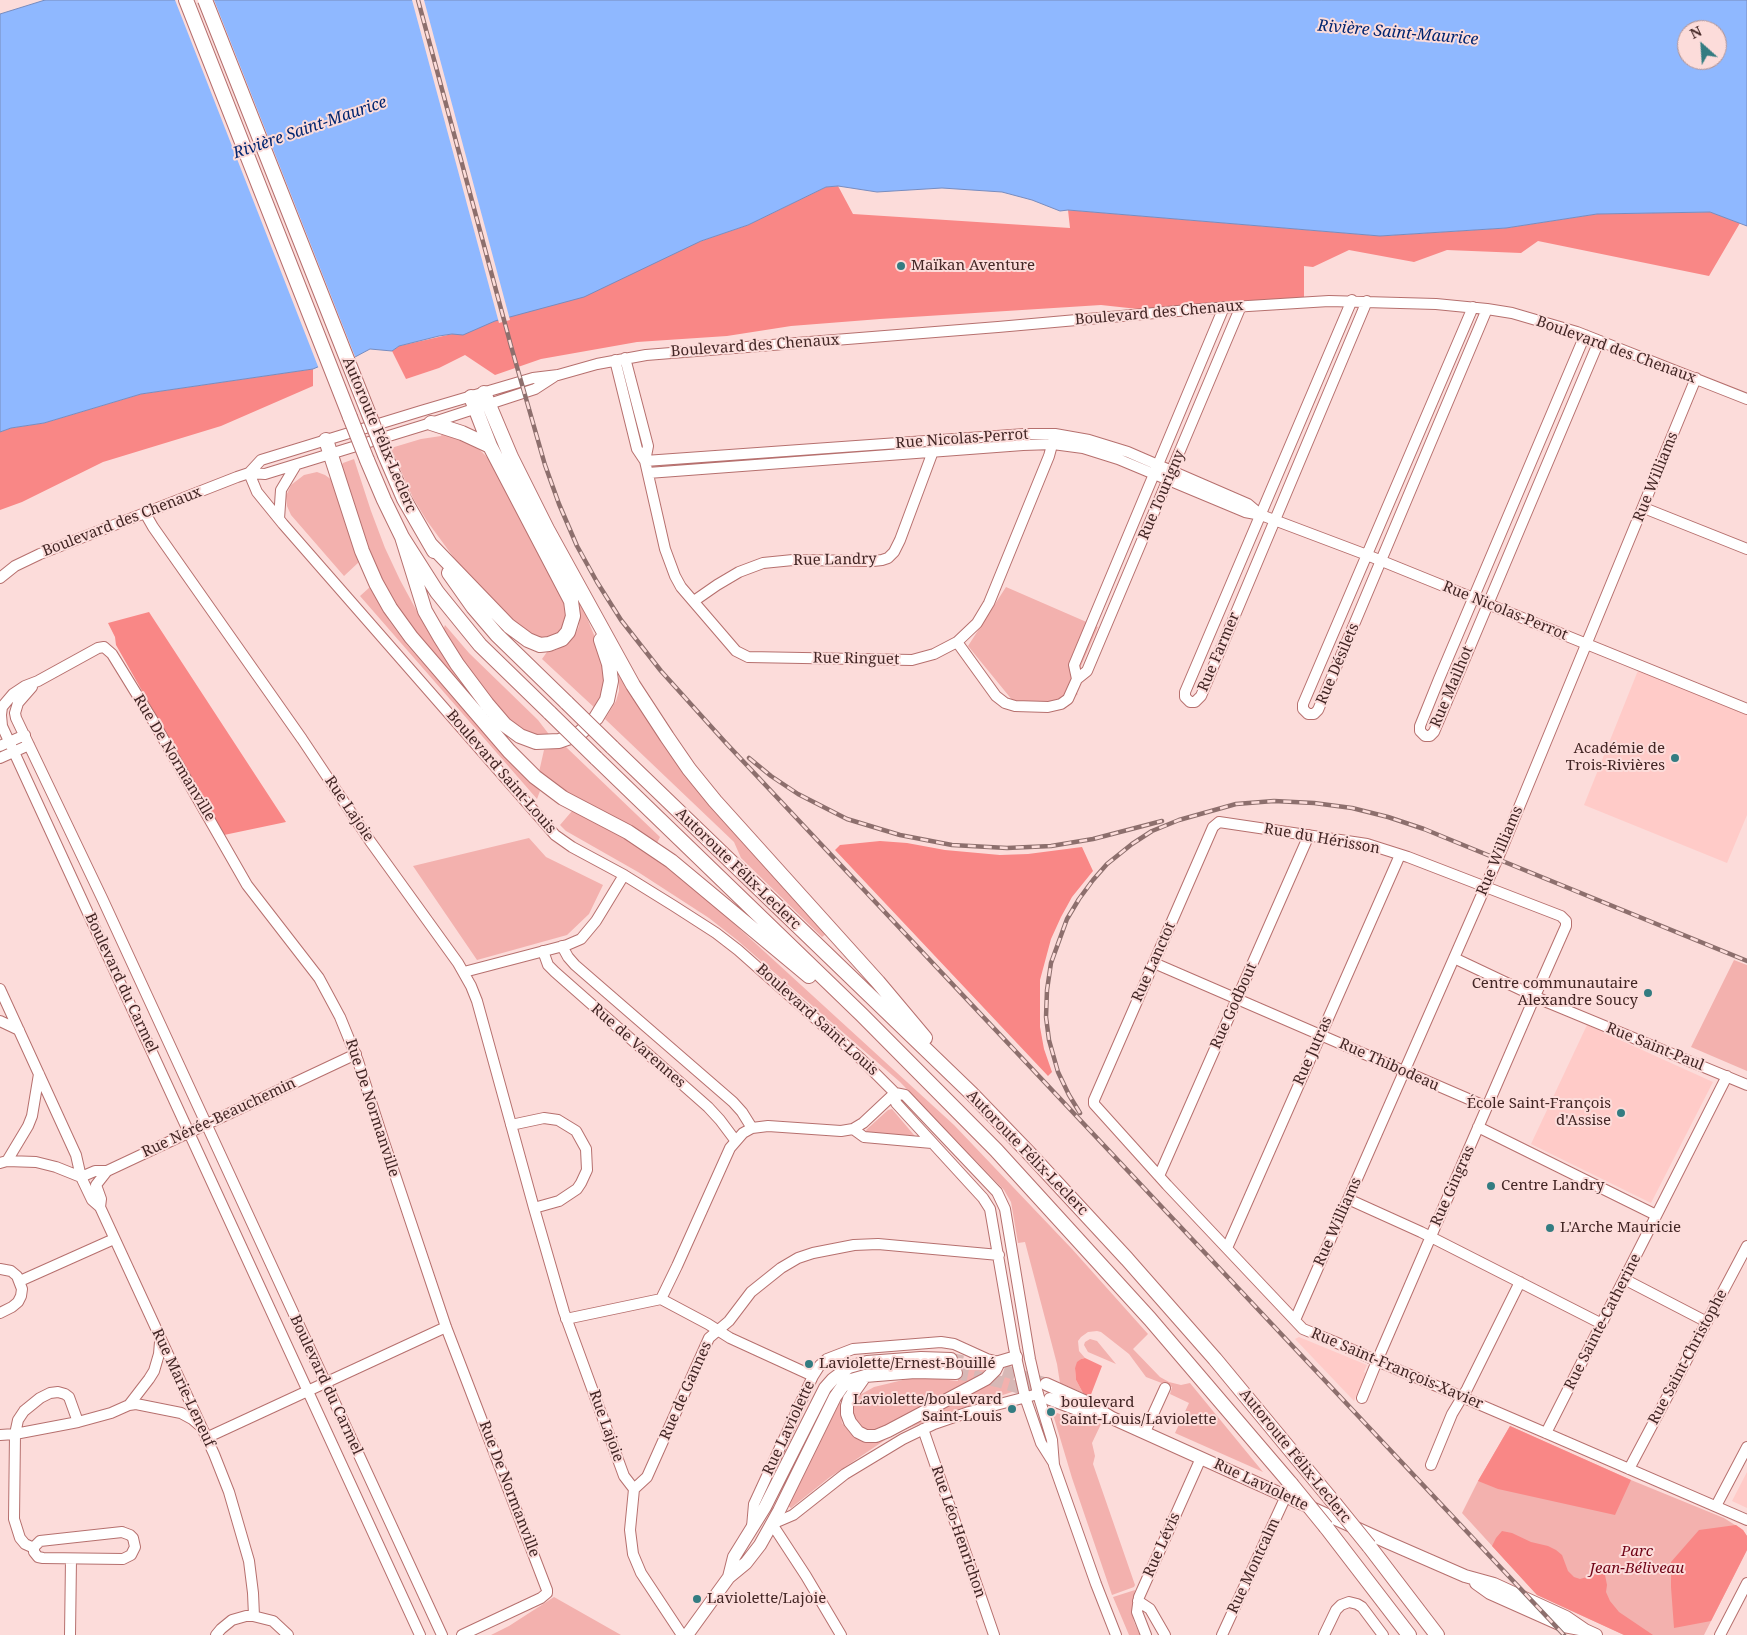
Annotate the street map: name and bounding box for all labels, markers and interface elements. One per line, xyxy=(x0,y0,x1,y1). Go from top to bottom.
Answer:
water label: Rivière Saint-Maurice xyxy=(1317,16,1479,50)
north arrow xyxy=(1677,20,1727,70)
text: N xyxy=(1687,21,1705,43)
water label: Rivière Saint-Maurice xyxy=(231,93,389,163)
place label: Maïkan Aventure xyxy=(911,257,1035,275)
marker: Maïkan Aventure xyxy=(895,260,907,272)
street label: Boulevard des Chenaux xyxy=(1074,297,1244,329)
street label: Boulevard des Chenaux xyxy=(1534,313,1698,387)
street label: Boulevard des Chenaux xyxy=(670,331,840,361)
street label: Autoroute Félix-Leclerc xyxy=(338,355,420,515)
street label: Rue Nicolas-Perrot xyxy=(895,425,1029,453)
street label: Rue Williams xyxy=(1630,429,1682,525)
street label: Rue Tourigny xyxy=(1135,447,1189,543)
street label: Boulevard des Chenaux xyxy=(40,483,204,561)
street label: Rue Landry xyxy=(793,550,877,570)
street label: Rue Nicolas-Perrot xyxy=(1440,578,1570,644)
street label: Rue Farmer xyxy=(1194,610,1244,694)
street label: Rue Désilets xyxy=(1313,621,1363,707)
street label: Rue Mailhot xyxy=(1427,644,1477,730)
street label: Rue Ringuet xyxy=(813,649,899,669)
street label: Rue De Normanville xyxy=(129,691,219,825)
street label: Boulevard Saint-Louis xyxy=(442,706,560,838)
place label: Académie de Trois-Rivières xyxy=(1566,740,1665,775)
marker: Académie de Trois-Rivières xyxy=(1669,752,1681,764)
street label: Rue Lajoie xyxy=(321,773,377,845)
street label: Autoroute Félix-Leclerc xyxy=(672,804,804,934)
street label: Rue Williams xyxy=(1473,804,1527,898)
street label: Rue du Hérisson xyxy=(1263,820,1381,858)
street label: Boulevard du Carmel xyxy=(81,910,161,1056)
street label: Rue Lanctot xyxy=(1128,919,1180,1005)
street label: Boulevard Saint-Louis xyxy=(752,960,882,1080)
street label: Rue Godbout xyxy=(1207,960,1261,1052)
place label: Centre communautaire Alexandre Soucy xyxy=(1472,975,1638,1010)
marker: Centre communautaire Alexandre Soucy xyxy=(1642,987,1654,999)
street label: Rue de Varennes xyxy=(587,1000,689,1092)
street label: Rue Jutras xyxy=(1290,1014,1336,1088)
street label: Rue Saint-Paul xyxy=(1603,1019,1707,1075)
street label: Rue Thibodeau xyxy=(1336,1035,1442,1095)
street label: Rue De Normanville xyxy=(341,1037,403,1179)
street label: Rue Nérée-Beauchemin xyxy=(139,1074,299,1162)
street label: Autoroute Félix-Leclerc xyxy=(962,1087,1092,1219)
place label: École Saint-François d'Assise xyxy=(1467,1095,1611,1130)
marker: École Saint-François d'Assise xyxy=(1615,1107,1627,1119)
street label: Rue Gingras xyxy=(1427,1143,1479,1229)
street label: Rue Williams xyxy=(1310,1175,1366,1269)
place label: Centre Landry xyxy=(1501,1177,1604,1195)
marker: Centre Landry xyxy=(1485,1180,1497,1192)
place label: L'Arche Mauricie xyxy=(1560,1219,1681,1237)
marker: L'Arche Mauricie xyxy=(1544,1222,1556,1234)
street label: Rue Sainte-Catherine xyxy=(1561,1251,1645,1393)
street label: Rue Saint-Christophe xyxy=(1645,1286,1731,1428)
street label: Boulevard du Carmel xyxy=(286,1312,366,1458)
street label: Rue Saint-François-Xavier xyxy=(1308,1325,1486,1413)
street label: Rue Marie-Leneuf xyxy=(148,1326,218,1450)
street label: Rue de Gannes xyxy=(656,1339,716,1443)
place label: Laviolette/Ernest-Bouillé xyxy=(819,1355,995,1373)
marker: Laviolette/Ernest-Bouillé xyxy=(803,1358,815,1370)
street label: Rue Laviolette xyxy=(759,1378,819,1478)
street label: Autoroute Félix-Leclerc xyxy=(1235,1385,1355,1527)
street label: Rue Lajoie xyxy=(585,1388,627,1464)
place label: Laviolette/boulevard Saint-Louis xyxy=(853,1391,1002,1426)
place label: boulevard Saint-Louis/Laviolette xyxy=(1061,1394,1217,1429)
marker: Laviolette/boulevard Saint-Louis xyxy=(1006,1403,1018,1415)
marker: boulevard Saint-Louis/Laviolette xyxy=(1045,1406,1057,1418)
street label: Rue De Normanville xyxy=(475,1418,543,1560)
street label: Rue Laviolette xyxy=(1211,1455,1311,1515)
street label: Rue Léo-Henrichon xyxy=(927,1464,989,1600)
street label: Rue Lévis xyxy=(1140,1510,1184,1580)
street label: Rue Montcalm xyxy=(1224,1515,1284,1617)
park label: Parc Jean-Béliveau xyxy=(1590,1543,1684,1578)
place label: Laviolette/Lajoie xyxy=(707,1590,826,1608)
marker: Laviolette/Lajoie xyxy=(691,1593,703,1605)

